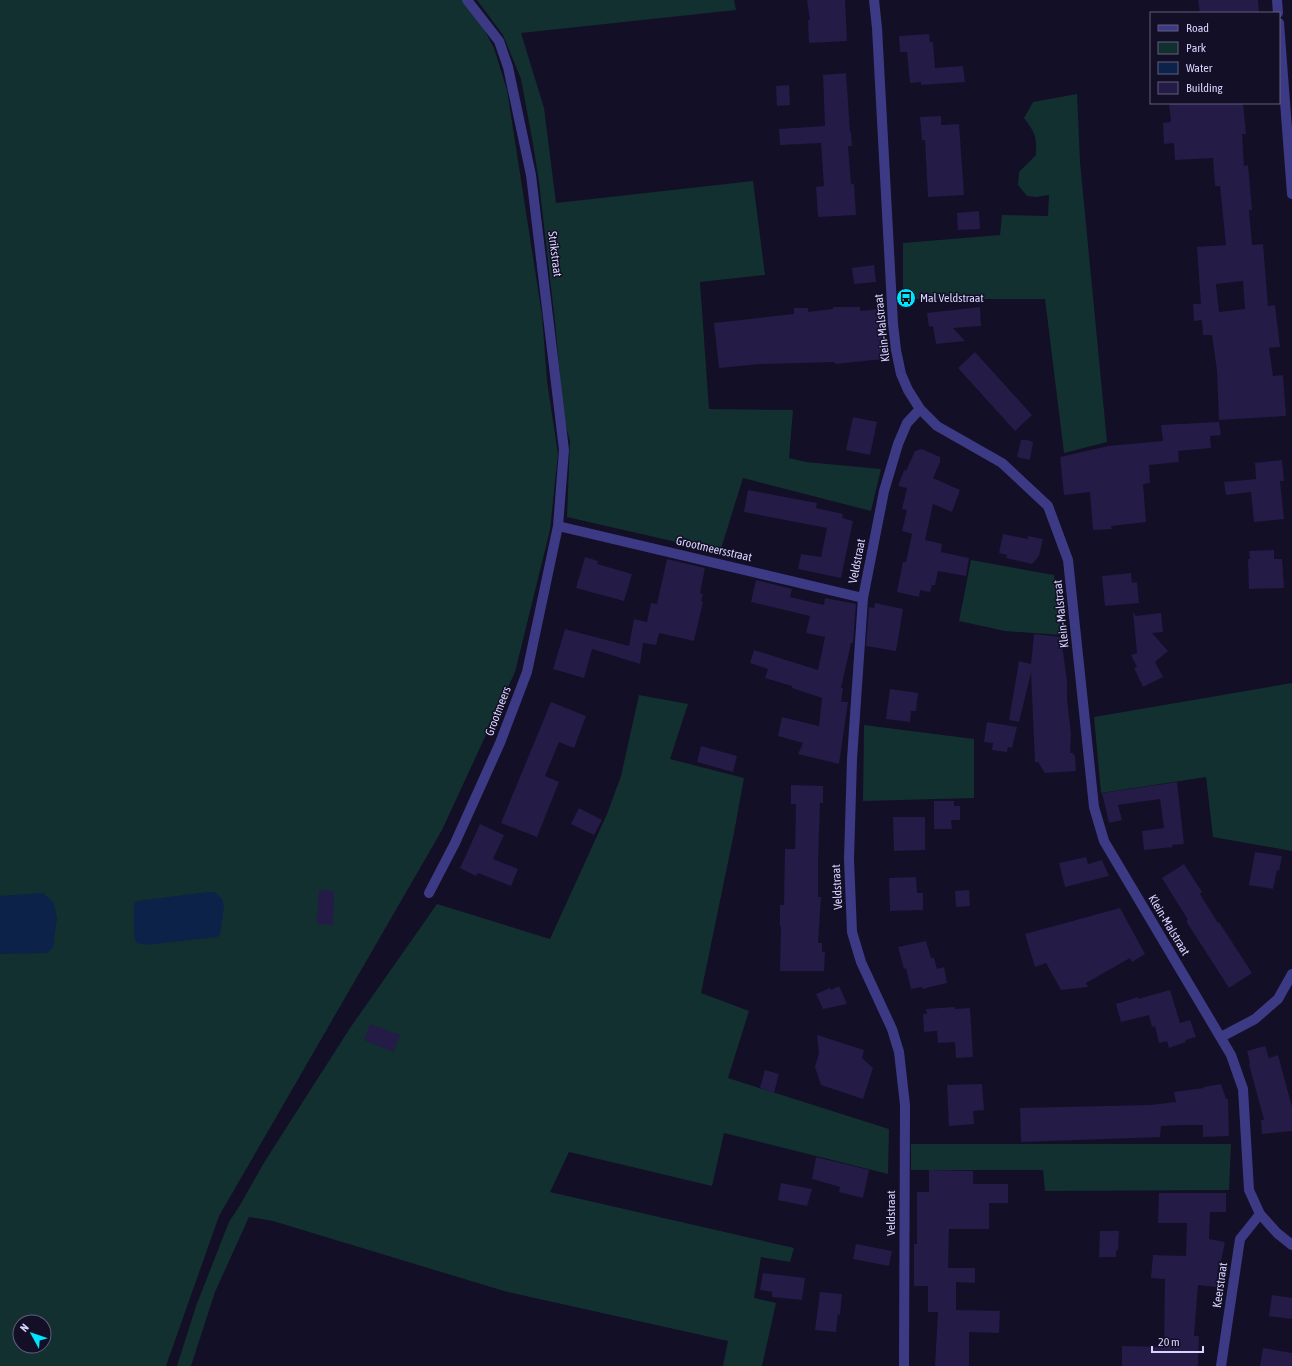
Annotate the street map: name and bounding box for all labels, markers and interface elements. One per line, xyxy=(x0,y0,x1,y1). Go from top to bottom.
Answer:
legend xyxy=(1150,12,1280,104)
text: Road xyxy=(1186,21,1209,35)
text: Park xyxy=(1186,41,1207,55)
text: Water xyxy=(1186,61,1213,75)
text: Building xyxy=(1186,81,1224,95)
street label: Strikstraat xyxy=(545,230,565,278)
bus stop icon: Mal Veldstraat xyxy=(895,287,917,309)
place label: Mal Veldstraat xyxy=(920,291,984,305)
street label: Klein-Malstraat xyxy=(871,293,893,363)
street label: Grootmeersstraat xyxy=(675,533,754,565)
street label: Veldstraat xyxy=(846,537,868,585)
street label: Klein-Malstraat xyxy=(1050,579,1072,649)
street label: Grootmeers xyxy=(482,684,514,738)
street label: Veldstraat xyxy=(829,863,845,910)
street label: Klein-Malstraat xyxy=(1145,892,1193,958)
street label: Veldstraat xyxy=(884,1190,898,1236)
street label: Keerstraat xyxy=(1210,1261,1230,1309)
north arrow xyxy=(12,1314,52,1354)
text: N xyxy=(18,1321,31,1334)
scale bar xyxy=(1152,1328,1203,1354)
text: 20 m xyxy=(1158,1335,1180,1349)

